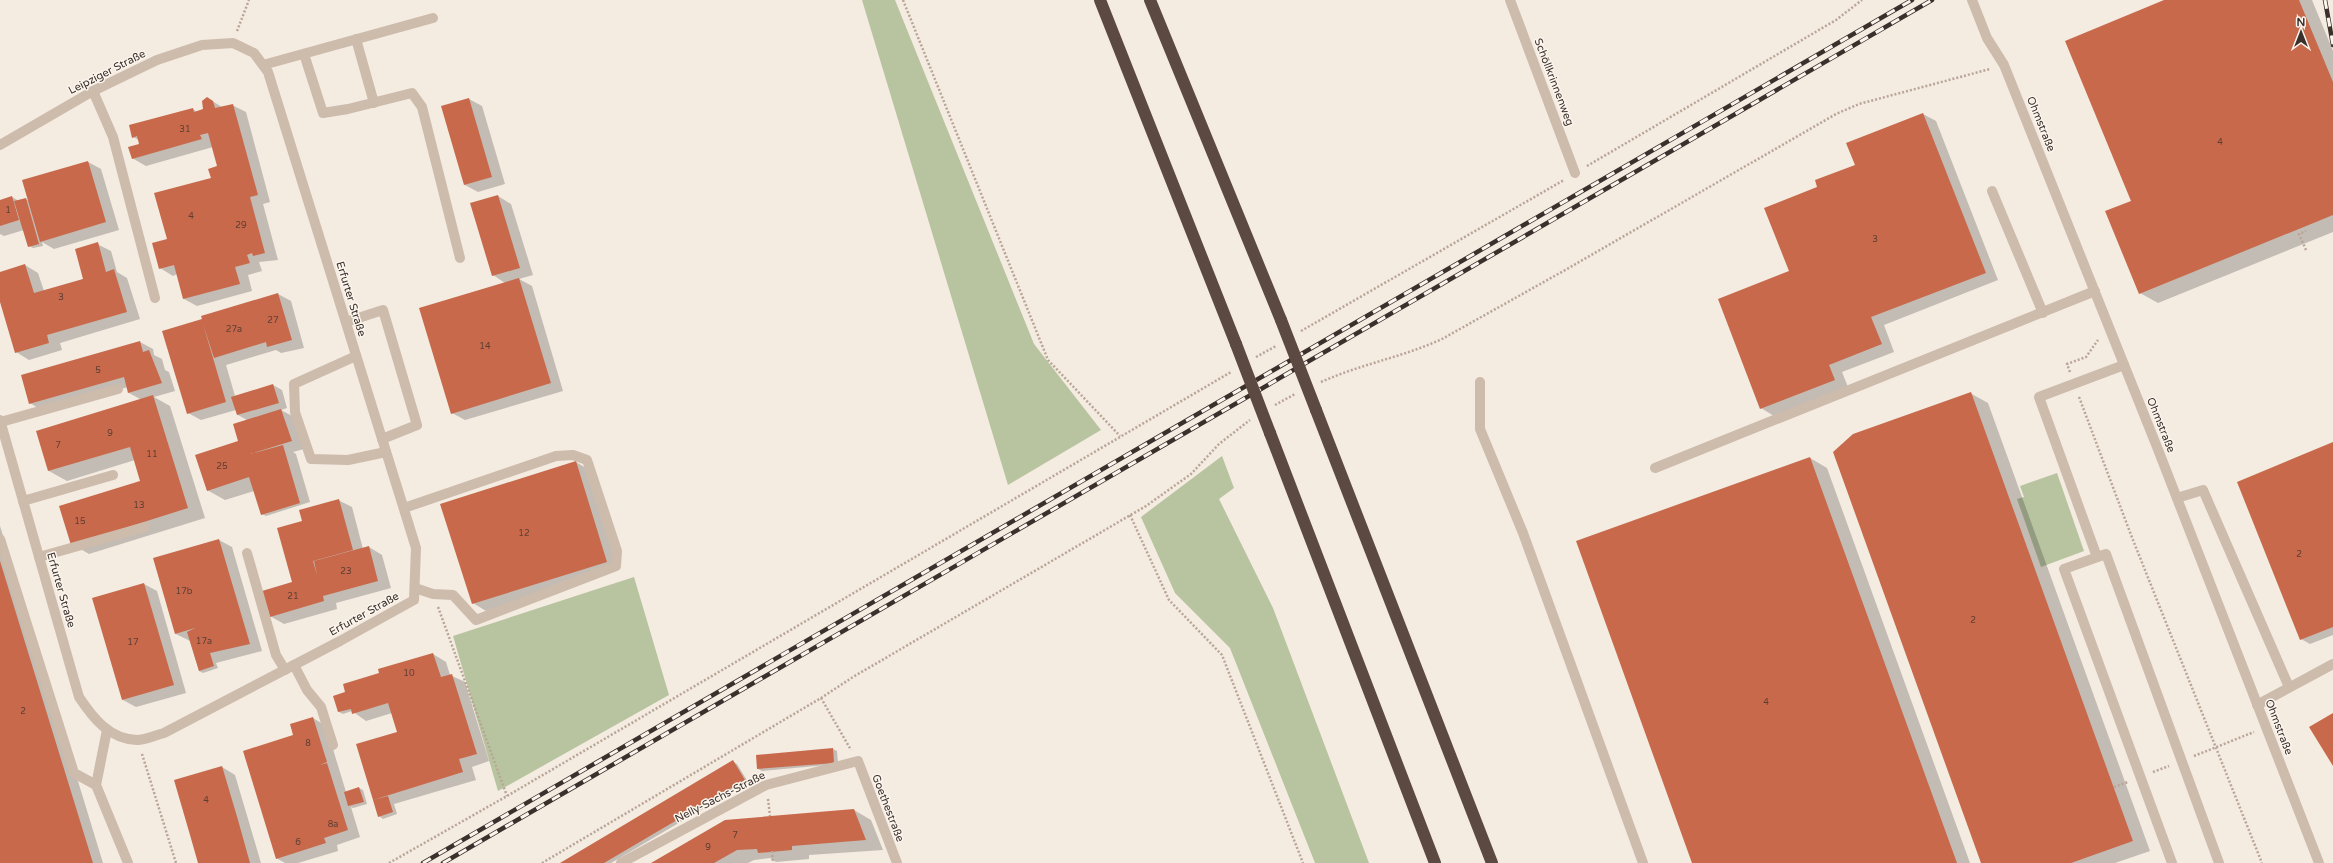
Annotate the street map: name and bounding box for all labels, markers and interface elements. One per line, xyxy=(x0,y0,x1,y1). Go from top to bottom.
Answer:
north arrow xyxy=(2281,12,2321,52)
text: N xyxy=(2297,16,2305,29)
street label: Schöllkrinnenweg xyxy=(1531,36,1577,128)
street label: Leipziger Straße xyxy=(66,47,148,97)
street label: Ohmstraße xyxy=(2024,94,2058,154)
house number: 31 xyxy=(179,124,191,135)
house number: 4 xyxy=(2217,137,2223,148)
house number: 1 xyxy=(5,205,11,216)
house number: 4 xyxy=(188,211,194,222)
house number: 29 xyxy=(235,220,247,231)
house number: 3 xyxy=(1872,234,1878,245)
street label: Erfurter Straße xyxy=(333,260,369,338)
house number: 3 xyxy=(58,292,64,303)
house number: 27 xyxy=(267,315,279,326)
house number: 27a xyxy=(226,324,242,335)
house number: 14 xyxy=(479,341,491,352)
house number: 5 xyxy=(95,365,101,376)
street label: Ohmstraße xyxy=(2144,395,2178,455)
house number: 9 xyxy=(107,428,113,439)
house number: 7 xyxy=(55,440,61,451)
house number: 11 xyxy=(146,449,158,460)
house number: 25 xyxy=(216,461,228,472)
house number: 13 xyxy=(133,500,145,511)
house number: 15 xyxy=(74,516,86,527)
house number: 12 xyxy=(518,528,530,539)
house number: 2 xyxy=(2296,549,2302,560)
street label: Erfurter Straße xyxy=(44,551,78,629)
house number: 23 xyxy=(340,566,352,577)
house number: 17b xyxy=(176,586,193,597)
street label: Erfurter Straße xyxy=(327,589,401,639)
house number: 21 xyxy=(287,591,299,602)
house number: 2 xyxy=(1970,615,1976,626)
house number: 17a xyxy=(196,636,212,647)
house number: 17 xyxy=(127,637,139,648)
house number: 10 xyxy=(403,668,415,679)
house number: 4 xyxy=(1763,697,1769,708)
street label: Ohmstraße xyxy=(2262,697,2296,757)
house number: 2 xyxy=(20,706,26,717)
house number: 8 xyxy=(305,738,311,749)
street label: Nelly-Sachs-Straße xyxy=(673,769,767,825)
street label: Goethestraße xyxy=(869,772,907,844)
house number: 4 xyxy=(203,795,209,806)
house number: 8a xyxy=(328,819,338,830)
house number: 7 xyxy=(732,830,738,841)
house number: 6 xyxy=(295,837,301,848)
house number: 9 xyxy=(705,842,711,853)

